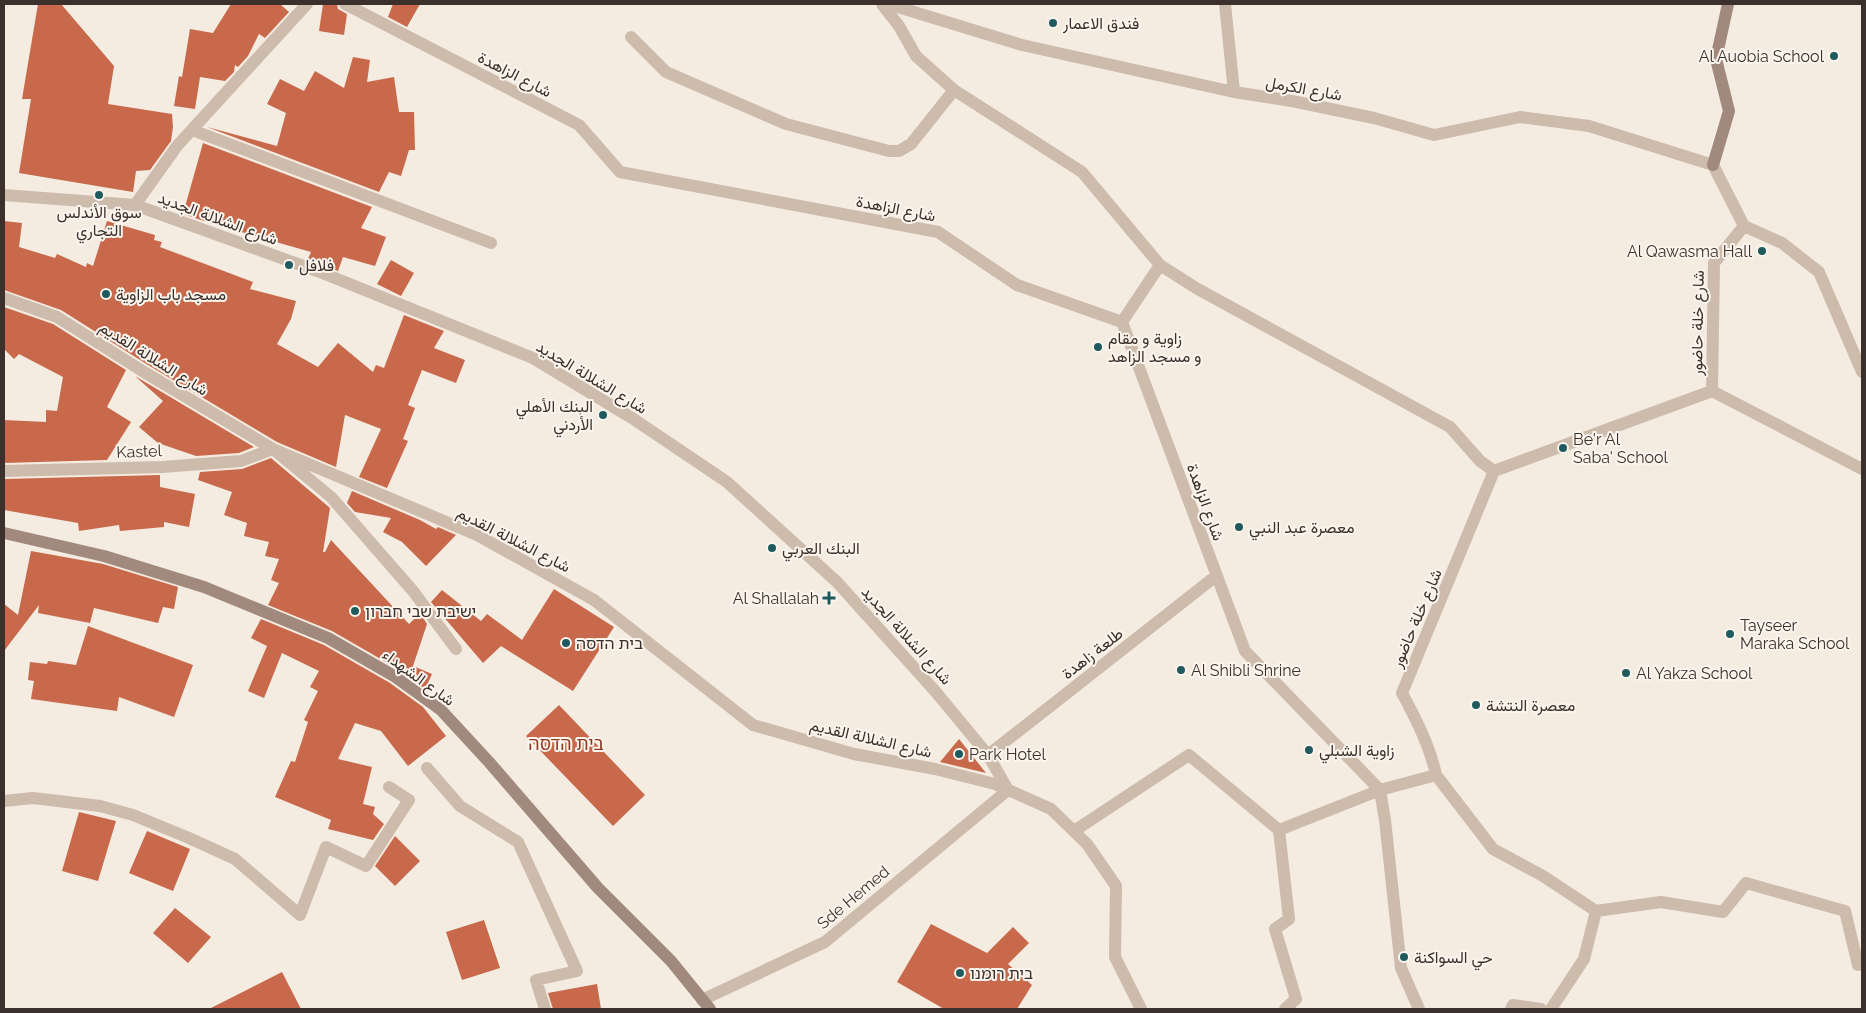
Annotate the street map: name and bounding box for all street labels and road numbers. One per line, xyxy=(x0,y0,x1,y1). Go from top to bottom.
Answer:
street label: شارع الزاهدة xyxy=(474,48,555,103)
street label: شارع الكرمل xyxy=(1264,72,1343,106)
street label: شارع الشلالة الجديد xyxy=(155,188,280,251)
street label: شارع الزاهدة xyxy=(854,191,937,227)
street label: شارع خلة حاضور xyxy=(1687,270,1710,377)
street label: شارع الشلالة القديم xyxy=(95,317,212,401)
street label: شارع الشلالة الجديد xyxy=(532,337,651,420)
street label: Kastel xyxy=(116,441,163,462)
street label: شارع الزاهدة xyxy=(1181,461,1228,544)
street label: شارع الشلالة القديم xyxy=(453,503,574,578)
street label: شارع خلة حاضور xyxy=(1387,566,1448,672)
street label: شارع الشلالة الجديد xyxy=(856,582,956,690)
street label: طلعة زاهدة xyxy=(1058,624,1127,684)
street label: شارع الشهداء xyxy=(378,645,459,712)
street label: شارع الشلالة القديم xyxy=(808,715,934,764)
street label: Sde Hemed xyxy=(813,862,893,933)

